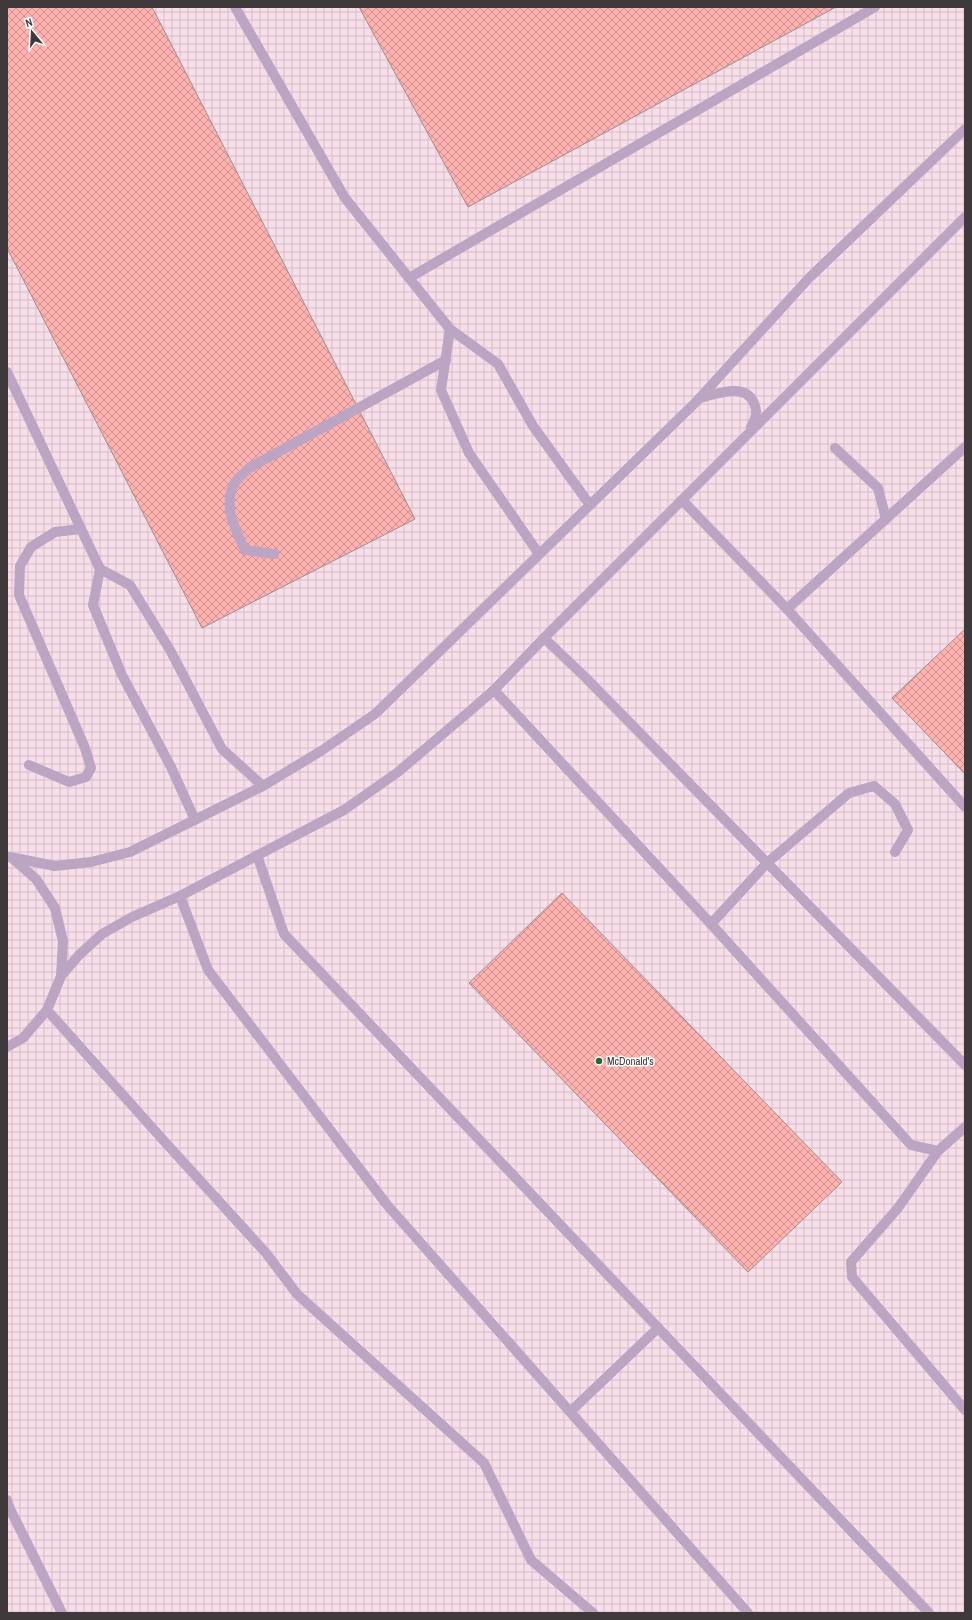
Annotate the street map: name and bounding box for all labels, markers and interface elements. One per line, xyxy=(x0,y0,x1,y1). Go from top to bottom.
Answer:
north arrow xyxy=(12,12,52,52)
text: N xyxy=(24,15,34,30)
place label: McDonald's xyxy=(607,1054,654,1068)
marker: McDonald's xyxy=(594,1056,604,1066)

